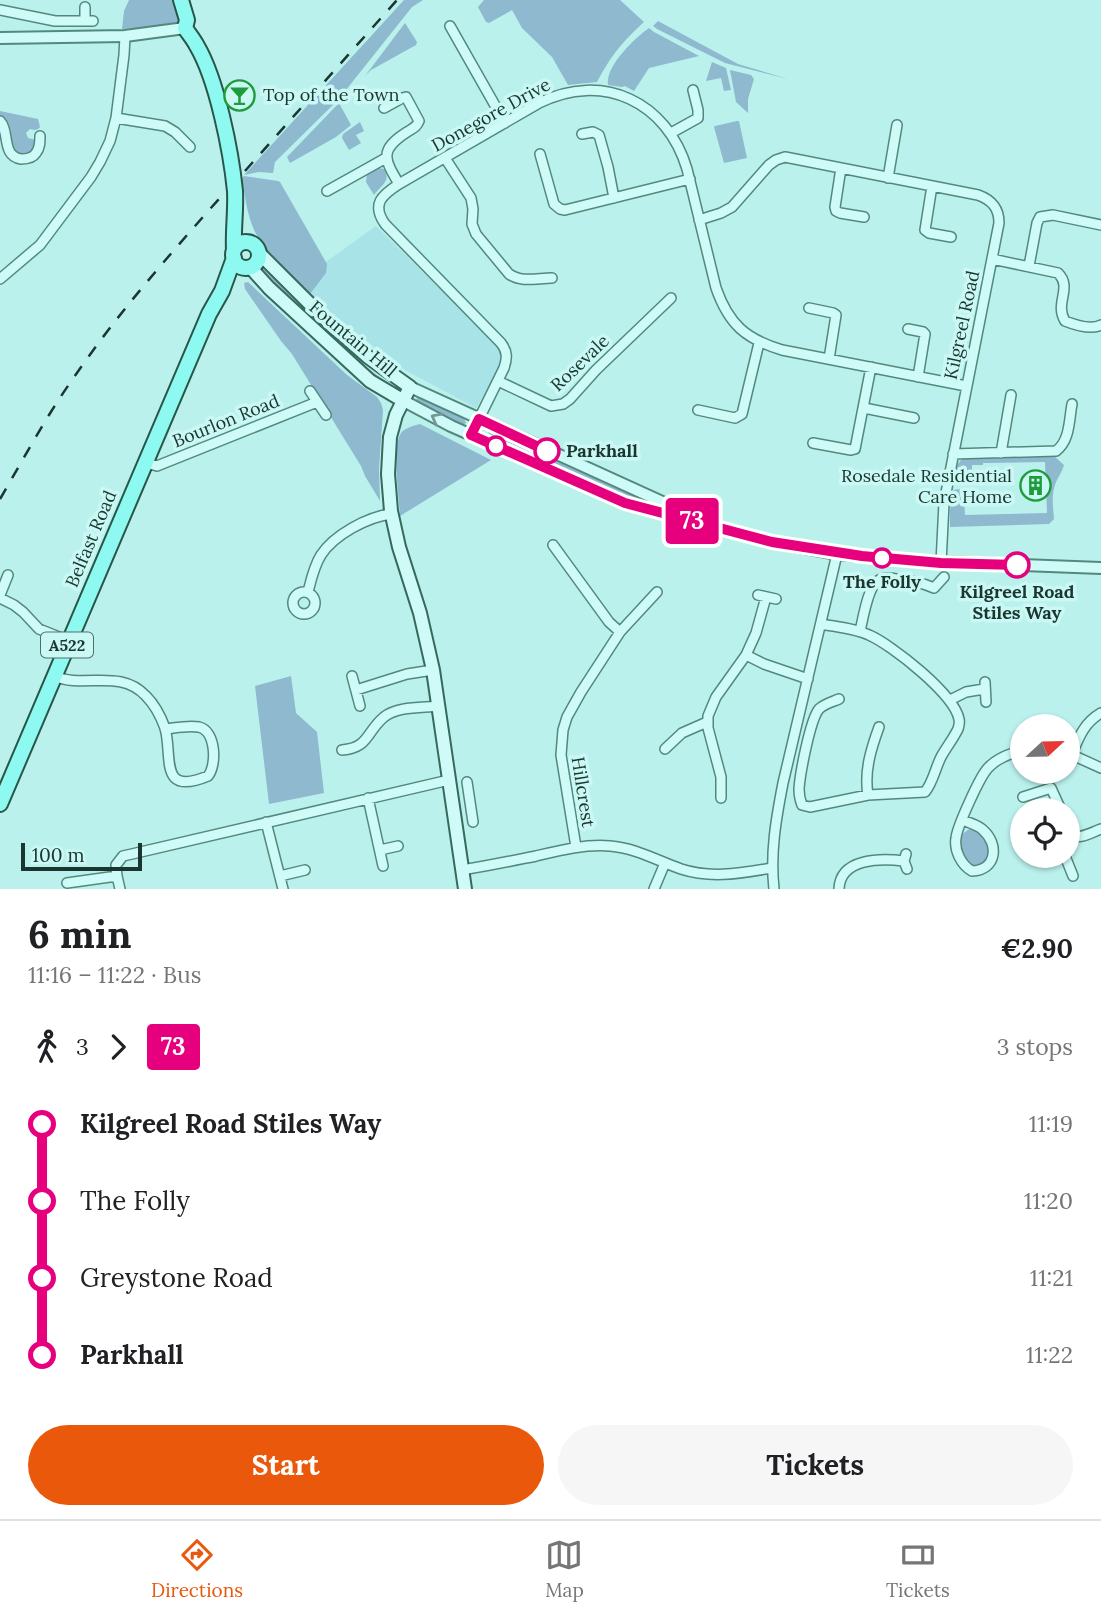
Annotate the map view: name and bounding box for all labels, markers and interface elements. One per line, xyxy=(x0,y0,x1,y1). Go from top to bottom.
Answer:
street label: Donegore Drive xyxy=(427,72,554,157)
bar icon: Top of the Town xyxy=(223,78,257,112)
place label: Top of the Town xyxy=(263,83,400,106)
street label: Kilgreel Road xyxy=(939,268,984,381)
street label: Fountain Hill xyxy=(305,295,402,382)
street label: Rosevale xyxy=(546,329,614,396)
street label: Bourlon Road xyxy=(169,389,283,452)
one-way arrow xyxy=(431,413,443,426)
unlabelled marker xyxy=(486,436,506,456)
marker: Parkhall xyxy=(534,438,560,464)
place label: Parkhall xyxy=(566,439,638,462)
place label: Rosedale Residential Care Home xyxy=(841,464,1012,508)
building icon: Rosedale Residential Care Home xyxy=(1018,469,1052,503)
street label: Belfast Road xyxy=(60,487,121,591)
line badge: 73 xyxy=(660,498,724,544)
text: 73 xyxy=(680,505,704,536)
marker: The Folly xyxy=(872,548,892,568)
marker: Kilgreel Road Stiles Way xyxy=(1004,552,1030,578)
place label: The Folly xyxy=(843,570,921,593)
place label: Kilgreel Road Stiles Way xyxy=(959,580,1075,624)
road number: A522 xyxy=(41,632,93,658)
north arrow xyxy=(1010,714,1080,784)
map controls xyxy=(1010,714,1080,868)
street label: Hillcrest xyxy=(567,755,600,829)
button: locate xyxy=(1010,798,1080,868)
scale bar xyxy=(21,840,142,872)
text: 100 m xyxy=(32,843,85,867)
text: 6 min xyxy=(28,910,131,958)
text: €2.90 xyxy=(1001,932,1073,965)
text: 11:16 – 11:22 · Bus xyxy=(28,960,201,989)
icon: walk xyxy=(28,1028,66,1066)
icon: forward xyxy=(99,1028,137,1066)
text: 73 xyxy=(161,1031,186,1062)
text: 3 xyxy=(76,1032,89,1061)
text: 3 stops xyxy=(997,1032,1073,1061)
text: Kilgreel Road Stiles Way xyxy=(80,1107,381,1140)
text: 11:19 xyxy=(1029,1109,1073,1138)
text: The Folly xyxy=(80,1184,190,1217)
text: 11:20 xyxy=(1024,1186,1073,1215)
text: Greystone Road xyxy=(80,1261,273,1294)
text: 11:21 xyxy=(1030,1263,1073,1292)
text: Parkhall xyxy=(80,1338,184,1371)
text: 11:22 xyxy=(1026,1340,1073,1369)
button: Start xyxy=(28,1425,544,1505)
button: Tickets xyxy=(558,1425,1073,1505)
tab: Directions xyxy=(151,1536,243,1602)
tab: Map xyxy=(545,1536,584,1602)
tab: Tickets xyxy=(886,1536,950,1602)

